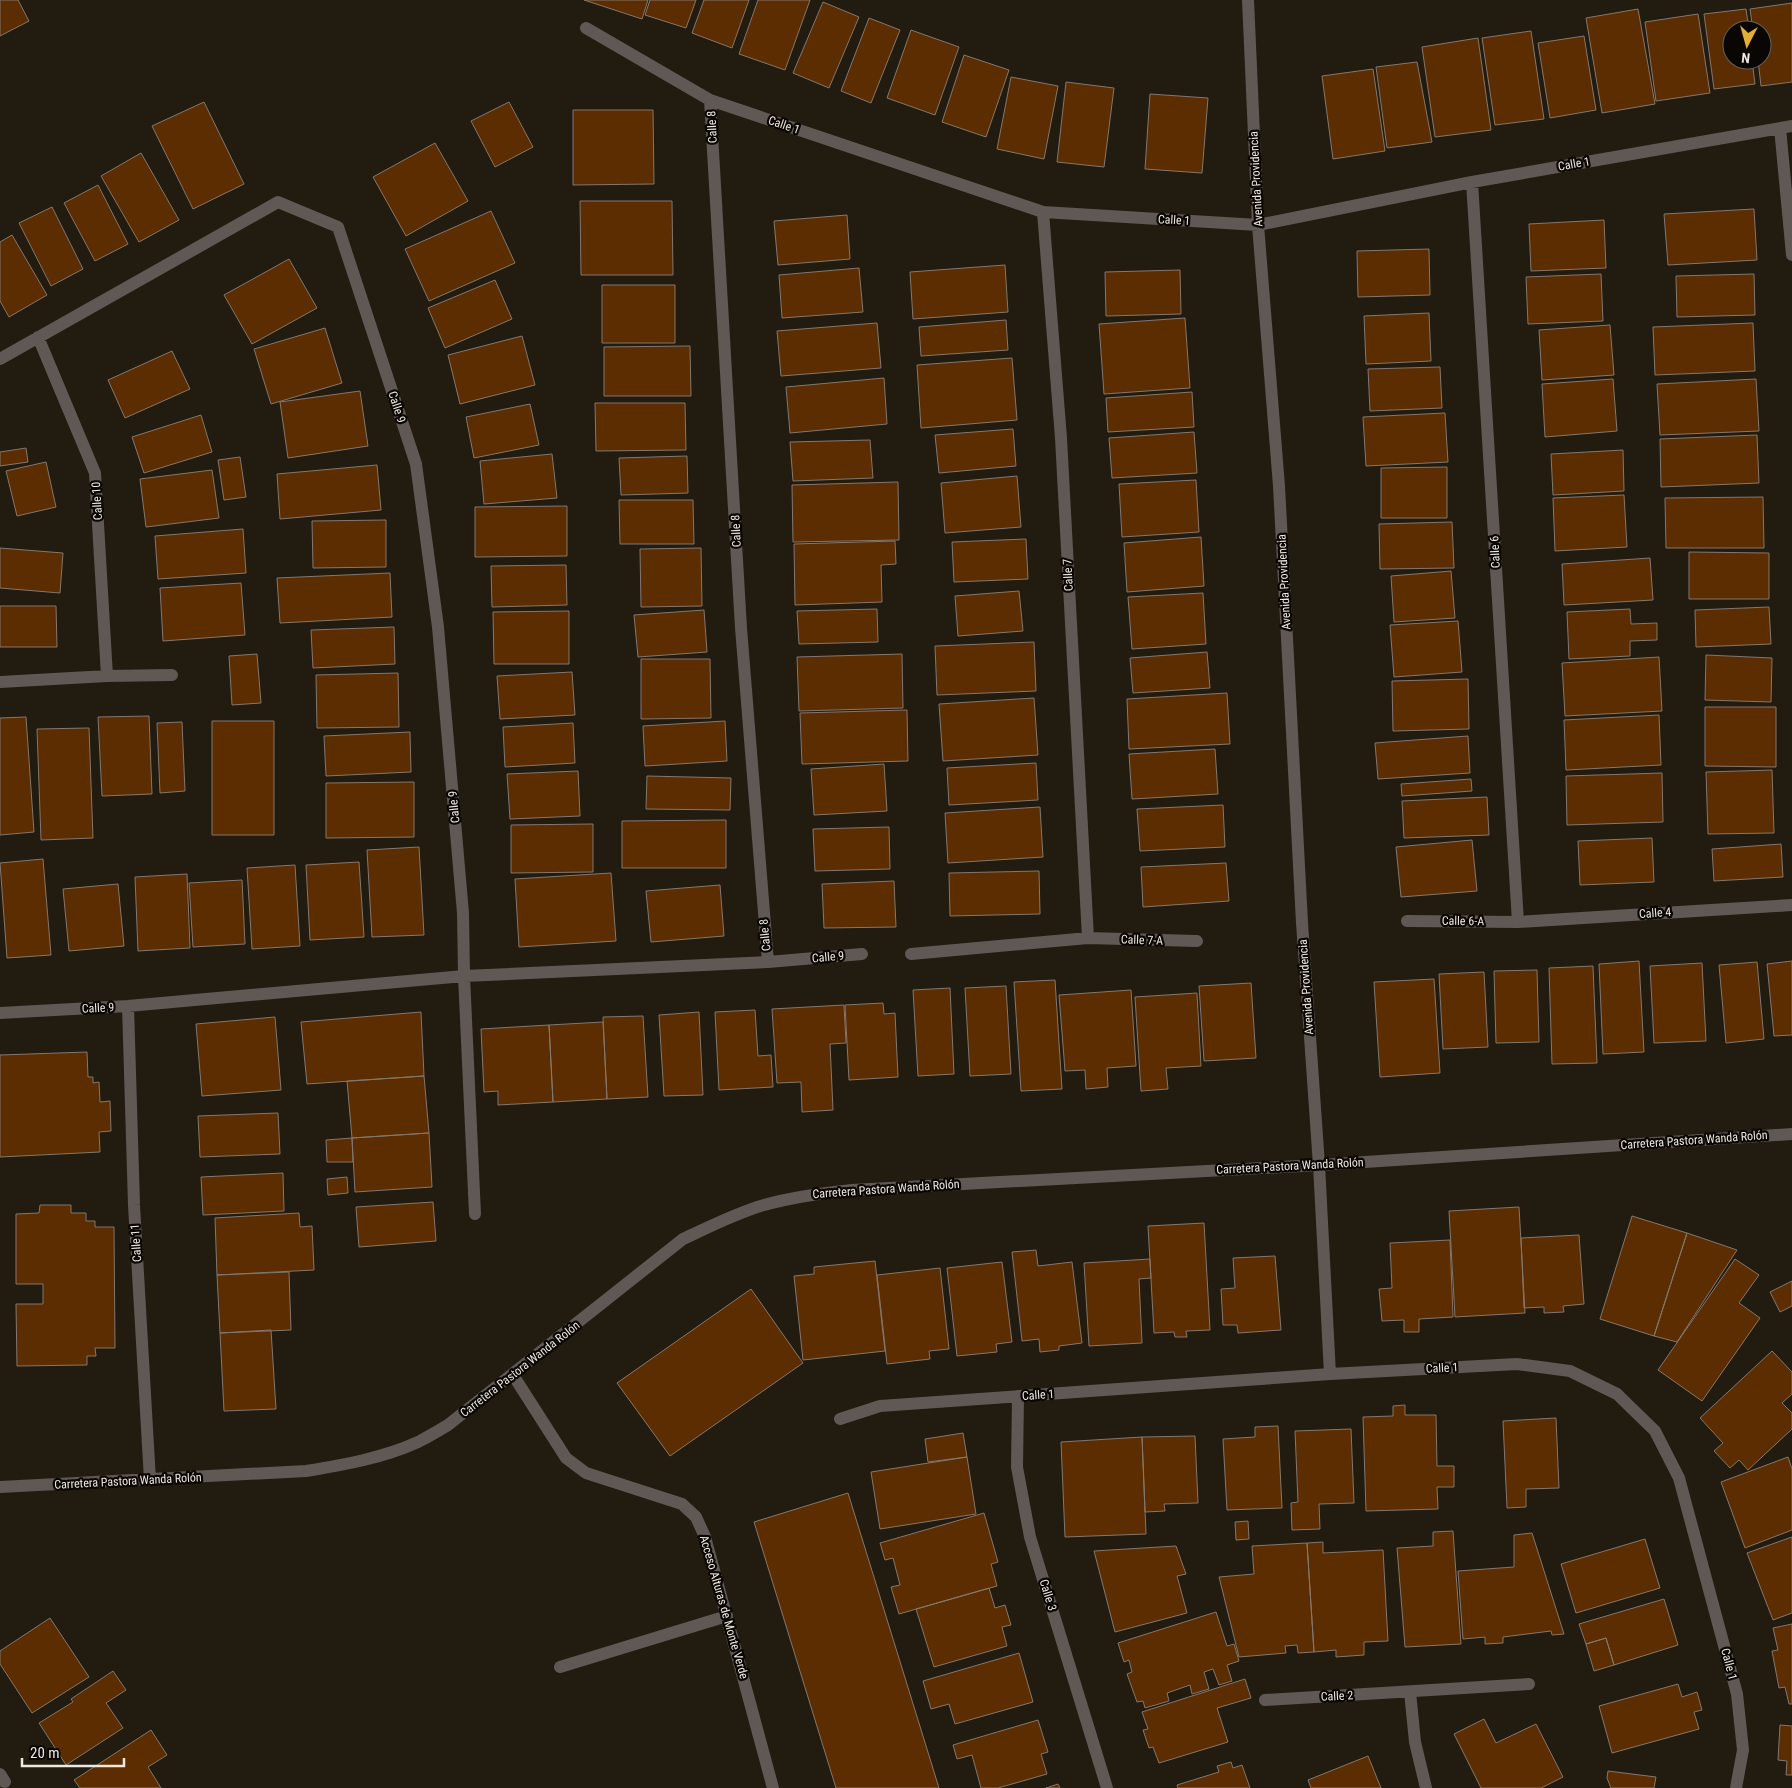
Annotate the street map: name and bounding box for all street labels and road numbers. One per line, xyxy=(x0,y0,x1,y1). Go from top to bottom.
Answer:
street label: Calle 8 xyxy=(704,110,720,144)
street label: Calle 1 xyxy=(766,113,802,137)
street label: Avenida Providencia xyxy=(1246,131,1265,227)
street label: Calle 1 xyxy=(1557,154,1591,174)
street label: Calle 1 xyxy=(1157,212,1191,228)
street label: Calle 9 xyxy=(385,389,409,425)
street label: Calle 10 xyxy=(89,481,105,520)
street label: Calle 8 xyxy=(728,514,744,548)
street label: Avenida Providencia xyxy=(1274,534,1293,630)
street label: Calle 6 xyxy=(1487,535,1503,569)
street label: Calle 7 xyxy=(1060,558,1076,592)
street label: Calle 9 xyxy=(446,790,462,824)
street label: Calle 4 xyxy=(1638,905,1672,921)
street label: Calle 6-A xyxy=(1442,914,1484,928)
street label: Calle 8 xyxy=(757,918,773,952)
street label: Calle 7-A xyxy=(1121,932,1163,948)
street label: Avenida Providencia xyxy=(1296,938,1316,1035)
street label: Calle 9 xyxy=(811,949,845,965)
street label: Calle 9 xyxy=(81,1000,115,1016)
street label: Carretera Pastora Wanda Rolón xyxy=(1620,1128,1768,1152)
street label: Carretera Pastora Wanda Rolón xyxy=(1216,1155,1364,1177)
street label: Carretera Pastora Wanda Rolón xyxy=(812,1177,960,1201)
street label: Calle 11 xyxy=(128,1223,144,1263)
street label: Carretera Pastora Wanda Rolón xyxy=(458,1318,583,1420)
street label: Calle 1 xyxy=(1425,1360,1459,1376)
street label: Calle 1 xyxy=(1021,1387,1055,1403)
street label: Carretera Pastora Wanda Rolón xyxy=(54,1470,202,1492)
street label: Acceso Alturas de Monte Verde xyxy=(697,1534,751,1681)
street label: Calle 3 xyxy=(1037,1577,1059,1613)
street label: Calle 1 xyxy=(1718,1647,1740,1681)
street label: Calle 2 xyxy=(1320,1688,1354,1704)

